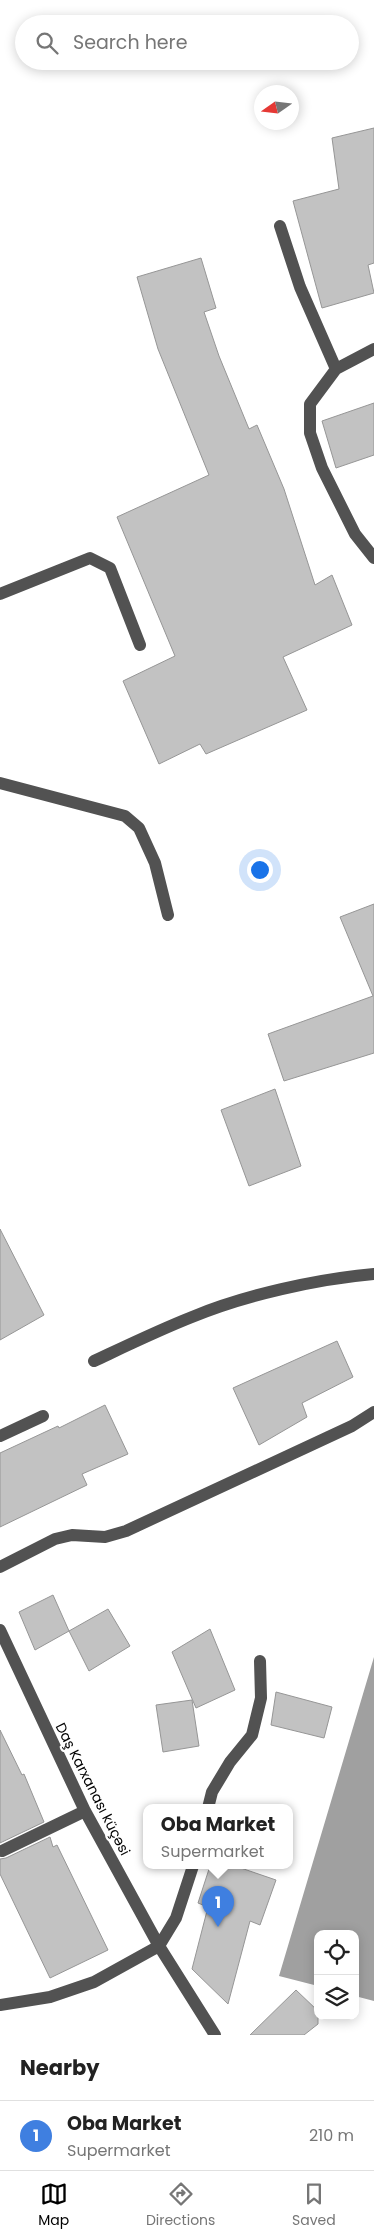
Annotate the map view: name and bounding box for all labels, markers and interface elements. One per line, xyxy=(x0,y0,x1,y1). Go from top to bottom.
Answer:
search box xyxy=(15,15,359,70)
icon: search xyxy=(33,29,61,57)
text: Search here xyxy=(73,29,187,56)
north arrow xyxy=(254,85,299,130)
your location xyxy=(247,857,273,883)
street label: Daş Karxanası küçəsi xyxy=(51,1719,135,1859)
popup xyxy=(143,1804,293,1869)
text: Oba Market xyxy=(161,1811,275,1838)
text: Supermarket xyxy=(161,1840,264,1863)
pin: 1 xyxy=(202,1886,234,1927)
map controls xyxy=(314,1930,359,2020)
button: locate xyxy=(314,1930,359,1975)
button: layers xyxy=(314,1975,359,2020)
text: Nearby xyxy=(20,2053,100,2082)
text: Oba Market xyxy=(67,2110,181,2137)
text: 1 xyxy=(33,2124,39,2147)
text: 210 m xyxy=(309,2124,354,2147)
text: Supermarket xyxy=(67,2139,171,2162)
tab: Map xyxy=(38,2180,69,2231)
tab: Directions xyxy=(146,2180,215,2231)
tab: Saved xyxy=(292,2180,336,2231)

